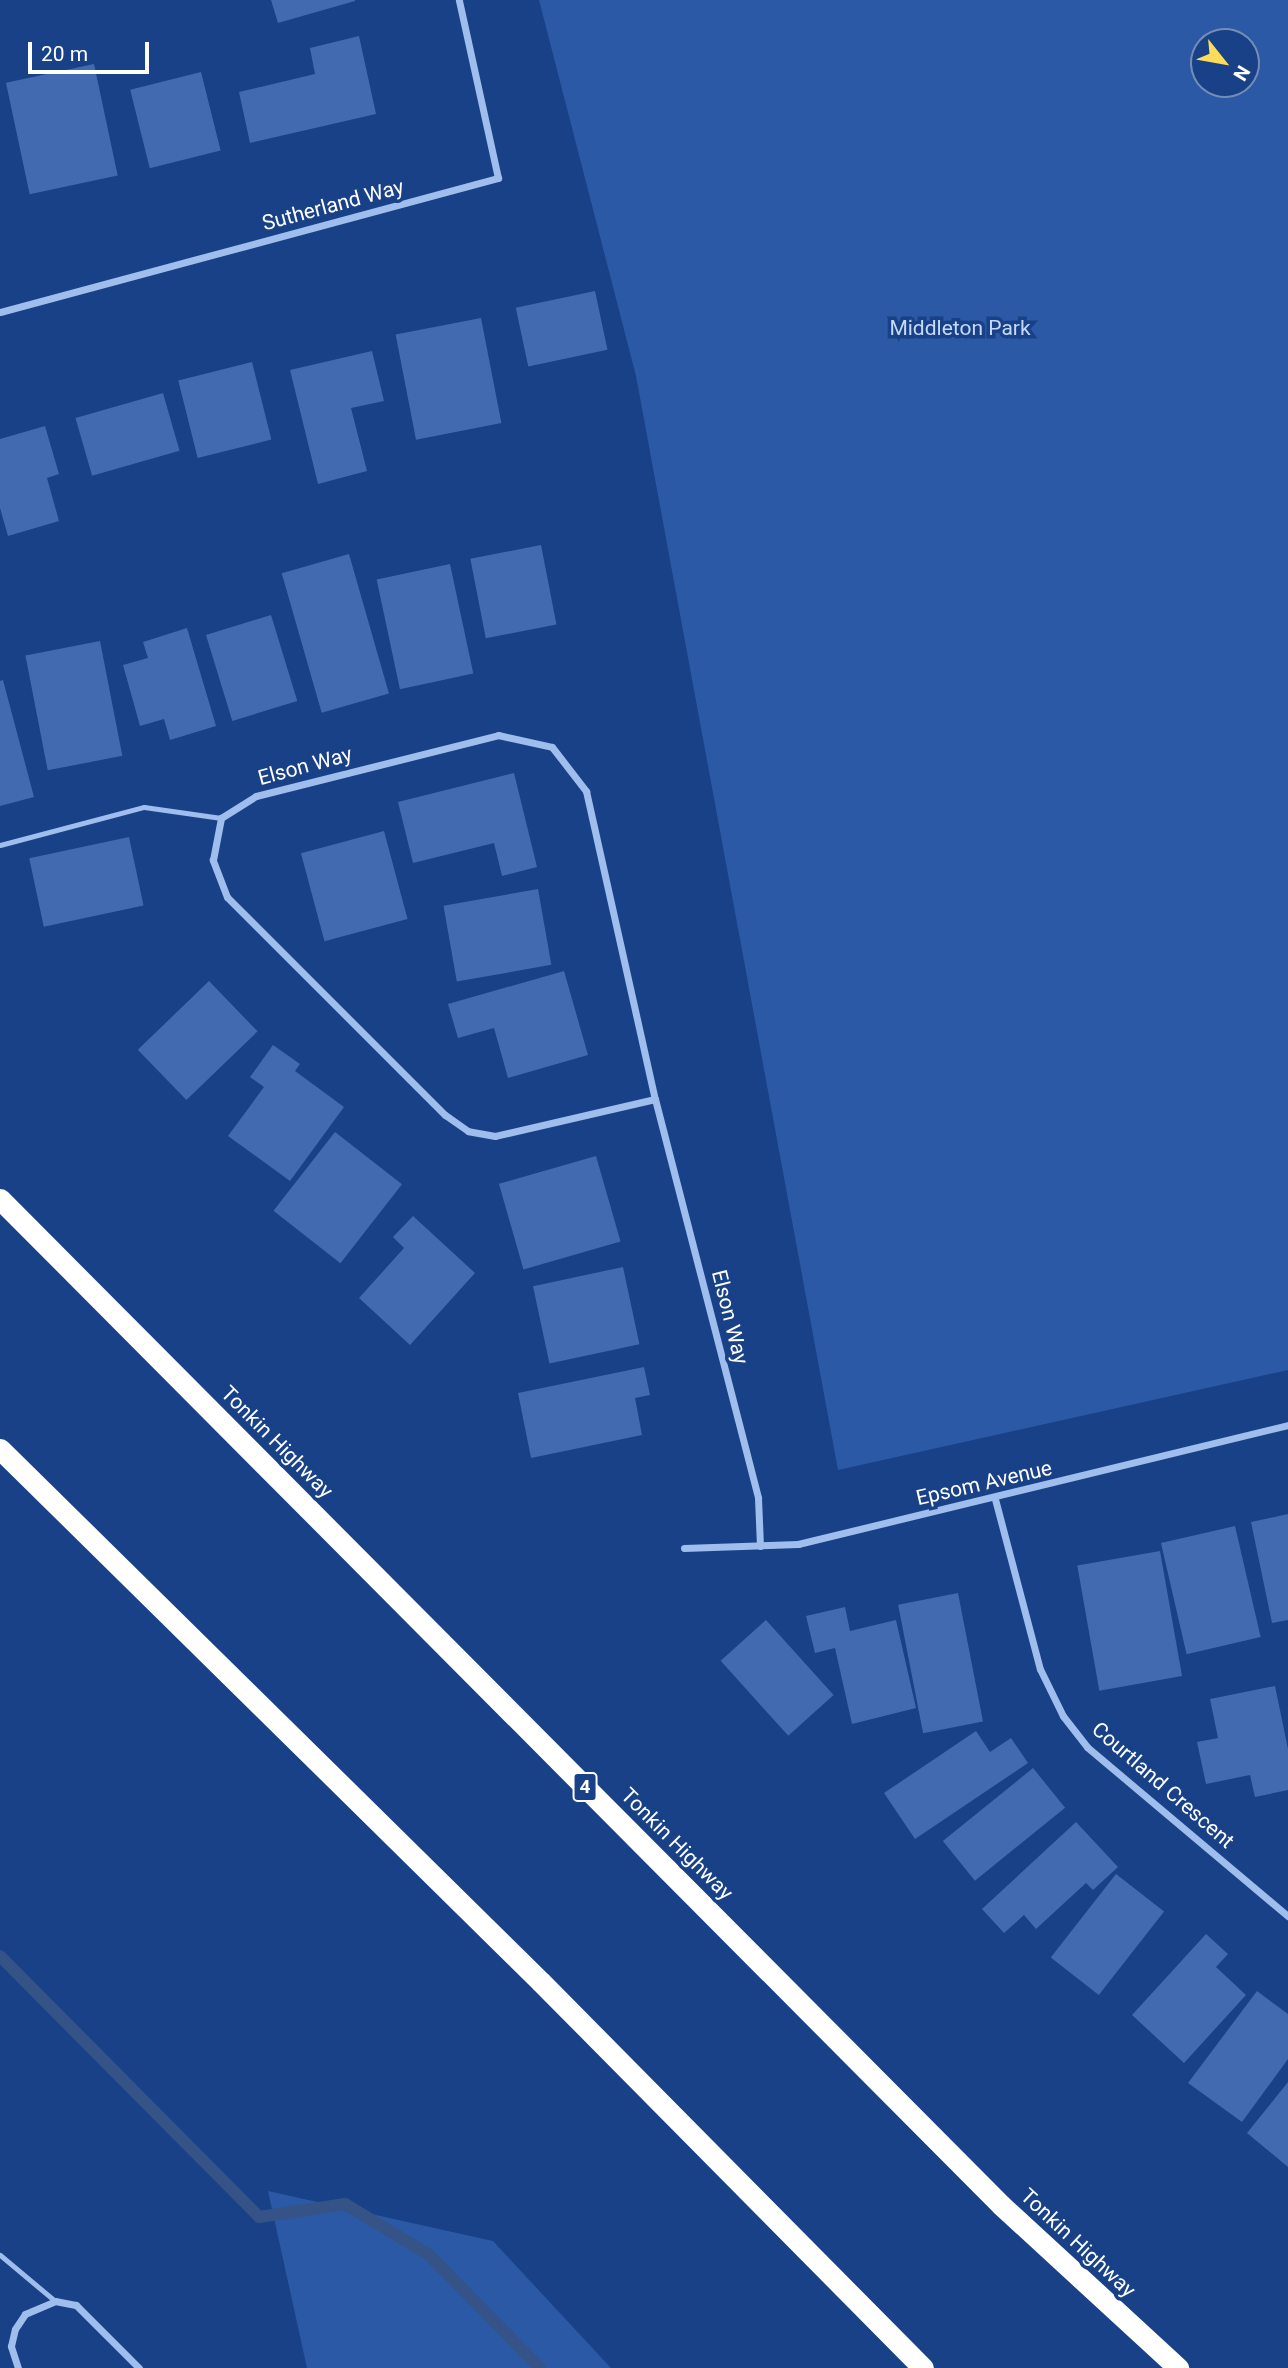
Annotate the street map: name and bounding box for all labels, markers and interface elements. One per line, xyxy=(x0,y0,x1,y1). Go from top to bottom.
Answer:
scale bar xyxy=(32,28,152,72)
north arrow xyxy=(1190,28,1260,98)
text: 20 m xyxy=(41,42,88,66)
text: N xyxy=(1228,61,1255,85)
street label: Sutherland Way xyxy=(260,174,406,236)
park label: Middleton Park xyxy=(889,315,1031,341)
street label: Elson Way xyxy=(255,741,355,791)
street label: Elson Way xyxy=(706,1267,754,1367)
street label: Tonkin Highway xyxy=(216,1381,338,1503)
street label: Epsom Avenue xyxy=(914,1455,1054,1511)
street label: Courtland Crescent xyxy=(1087,1716,1239,1854)
road number: 4 xyxy=(571,1772,599,1802)
street label: Tonkin Highway xyxy=(616,1783,738,1905)
street label: Tonkin Highway xyxy=(1015,2183,1141,2303)

